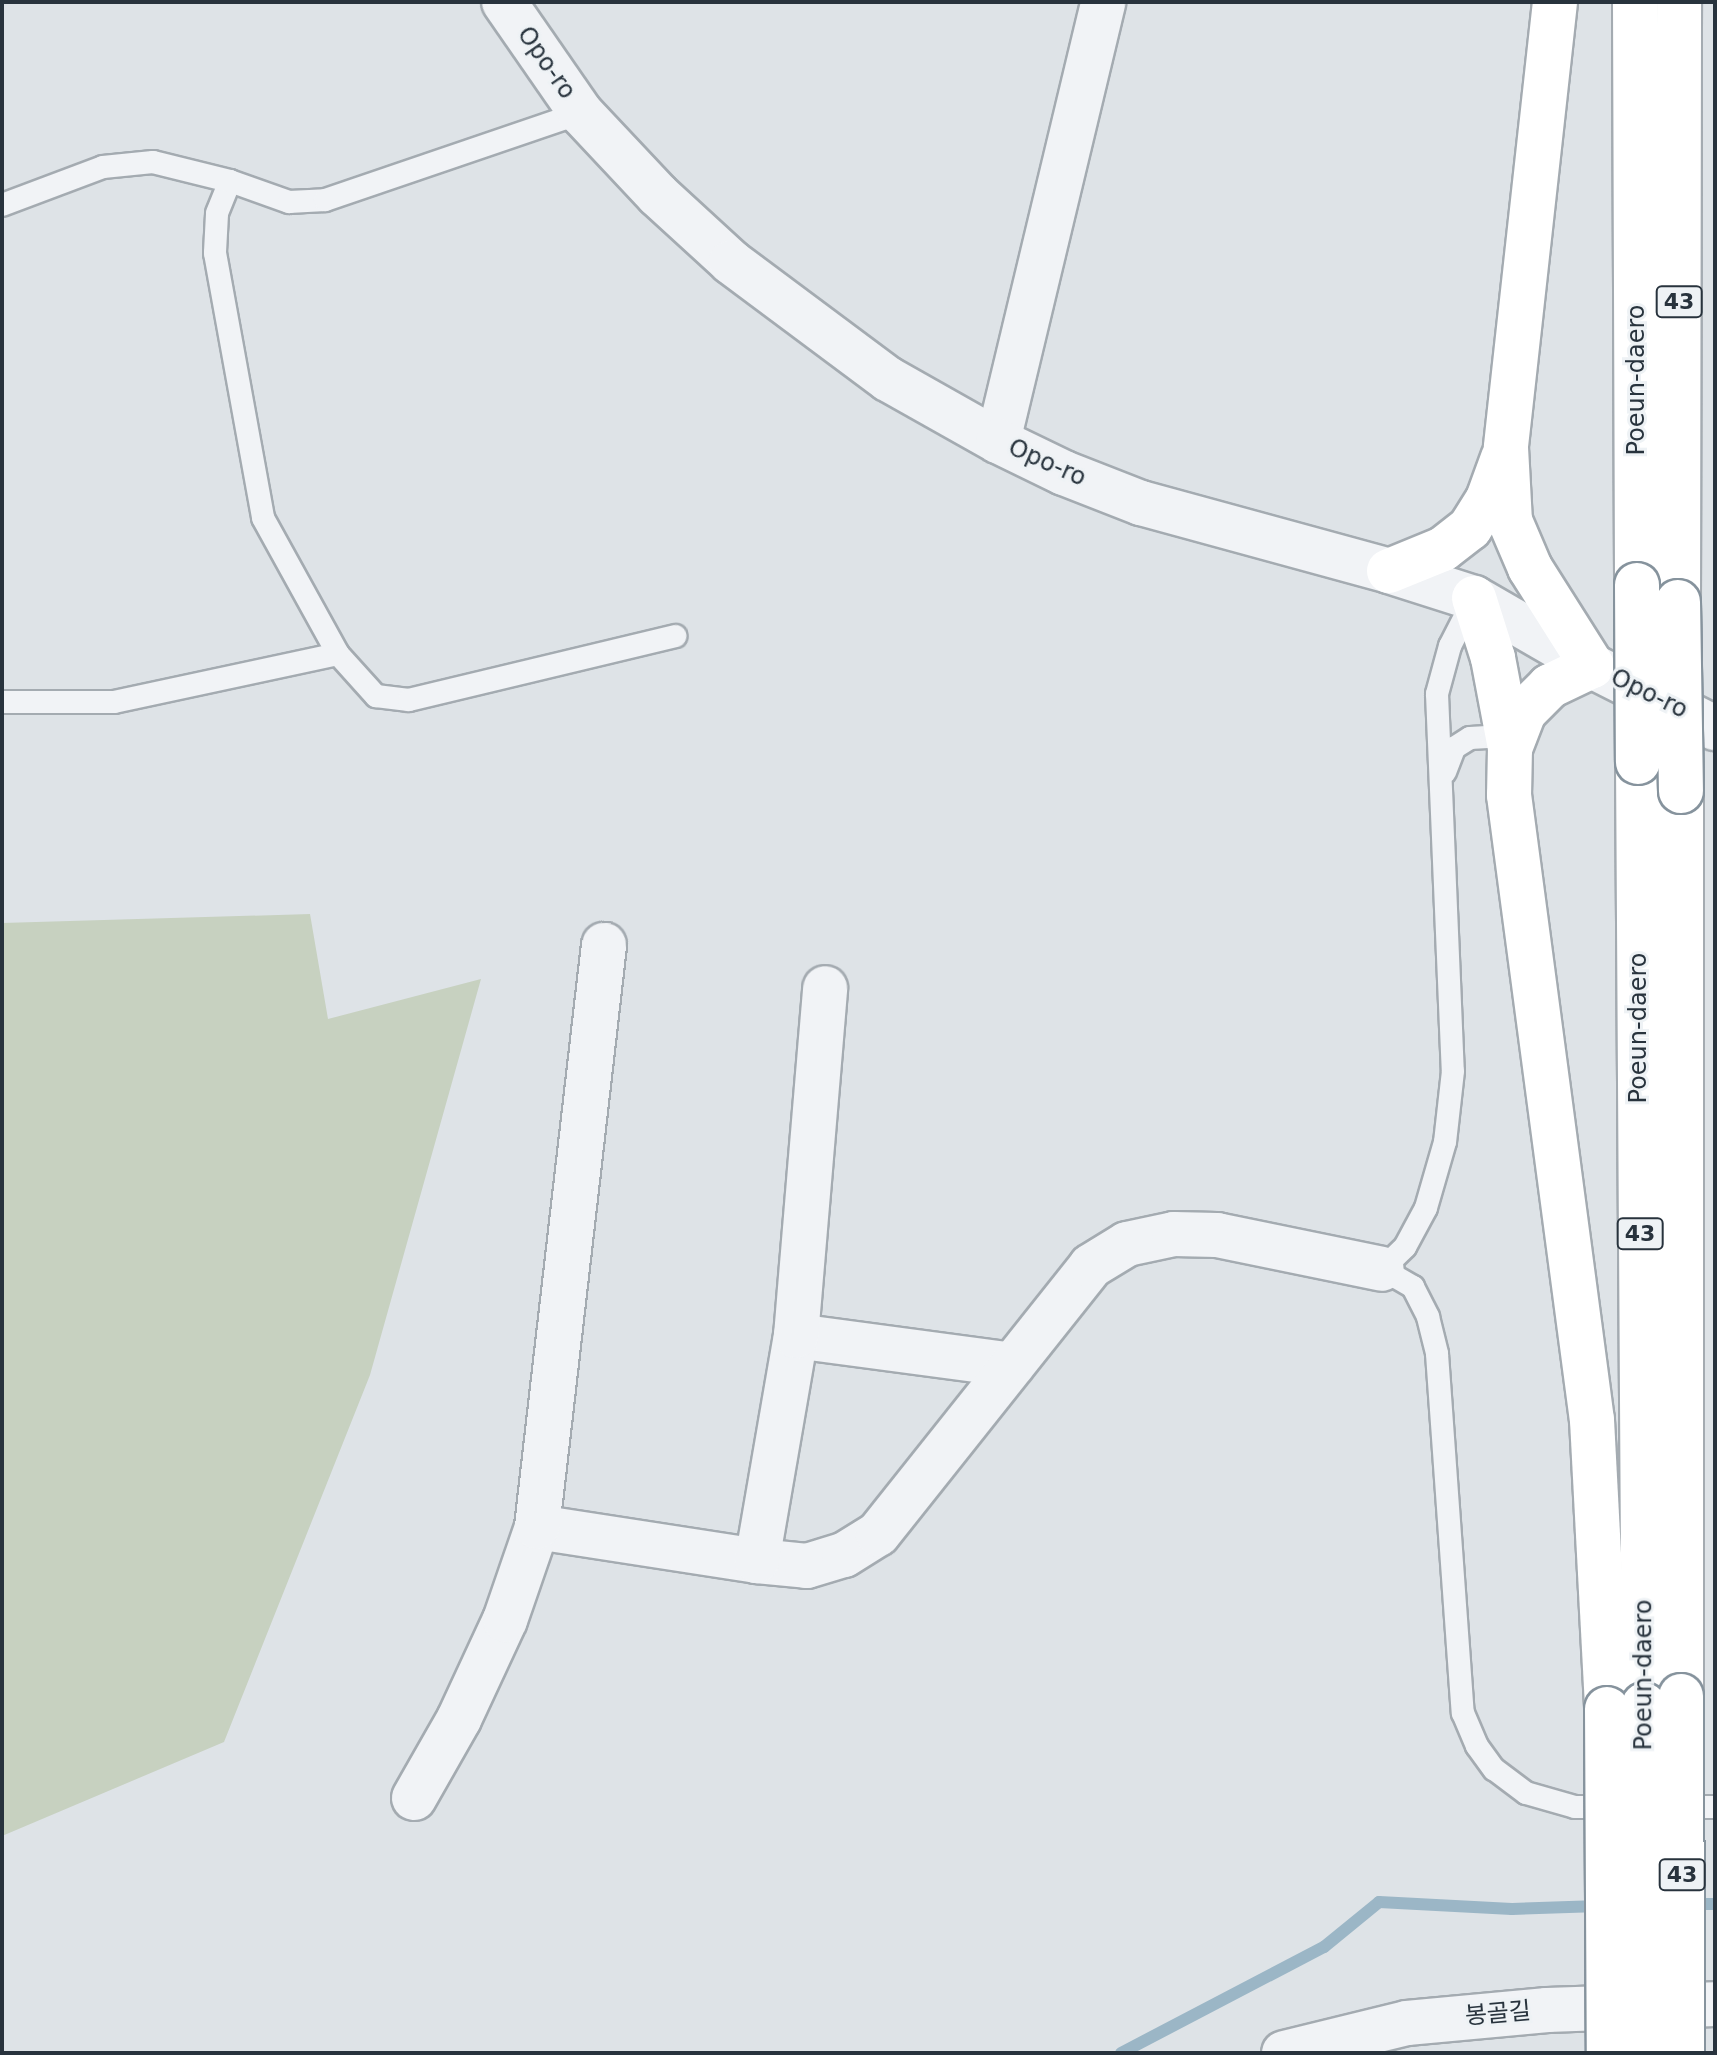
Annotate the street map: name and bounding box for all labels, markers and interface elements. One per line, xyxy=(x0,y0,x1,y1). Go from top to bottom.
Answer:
street label: Opo-ro xyxy=(511,21,581,105)
road number: 43 xyxy=(1655,284,1703,320)
street label: Poeun-daero xyxy=(1623,305,1651,455)
street label: Opo-ro xyxy=(1004,433,1090,493)
street label: Opo-ro xyxy=(1606,663,1692,725)
street label: Poeun-daero xyxy=(1625,953,1653,1103)
road number: 43 xyxy=(1616,1216,1664,1252)
street label: Poeun-daero xyxy=(1630,1600,1658,1750)
road number: 43 xyxy=(1658,1857,1706,1893)
street label: 봉골길 xyxy=(1464,1997,1532,2031)

